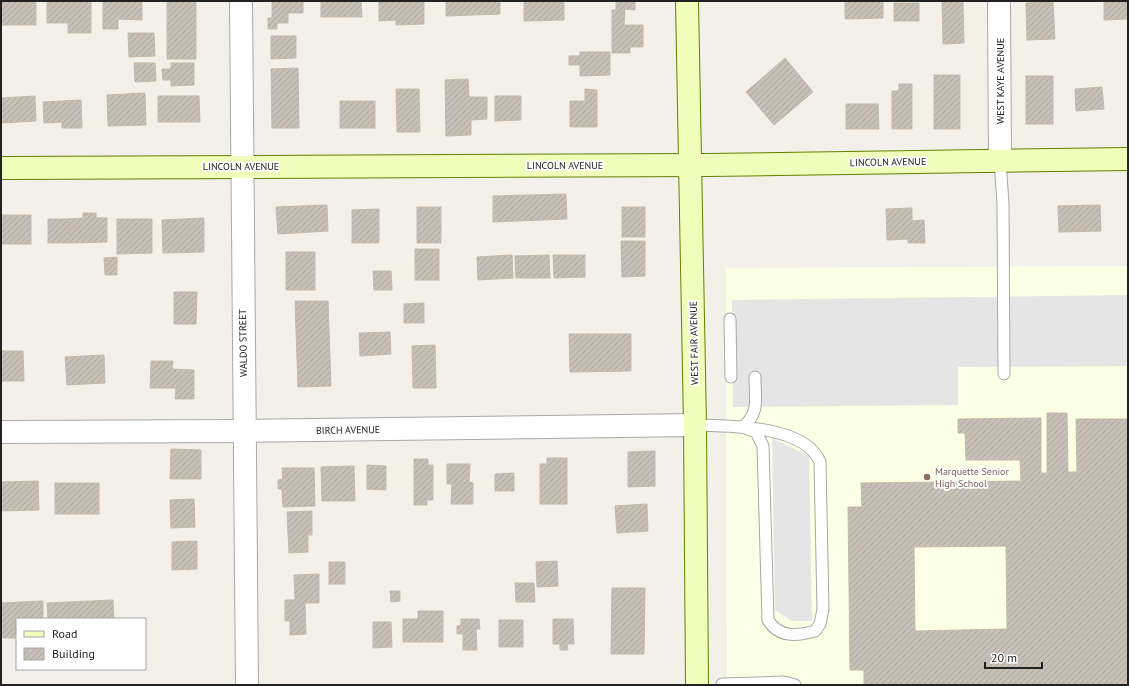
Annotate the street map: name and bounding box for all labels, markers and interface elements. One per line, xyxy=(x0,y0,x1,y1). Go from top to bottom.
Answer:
street label: WEST KAYE AVENUE xyxy=(994,38,1007,124)
street label: LINCOLN AVENUE xyxy=(850,155,926,169)
street label: LINCOLN AVENUE xyxy=(527,159,603,172)
street label: LINCOLN AVENUE xyxy=(203,160,279,173)
street label: WEST FAIR AVENUE xyxy=(687,301,701,385)
street label: WALDO STREET xyxy=(236,308,250,377)
street label: BIRCH AVENUE xyxy=(316,423,380,437)
place label: Marquette Senior High School xyxy=(935,465,1009,490)
marker: Marquette Senior High School xyxy=(922,472,932,482)
legend xyxy=(16,618,146,670)
text: Road xyxy=(52,626,77,641)
scale bar xyxy=(985,644,1042,670)
text: Building xyxy=(52,646,95,661)
text: 20 m xyxy=(991,650,1017,665)

